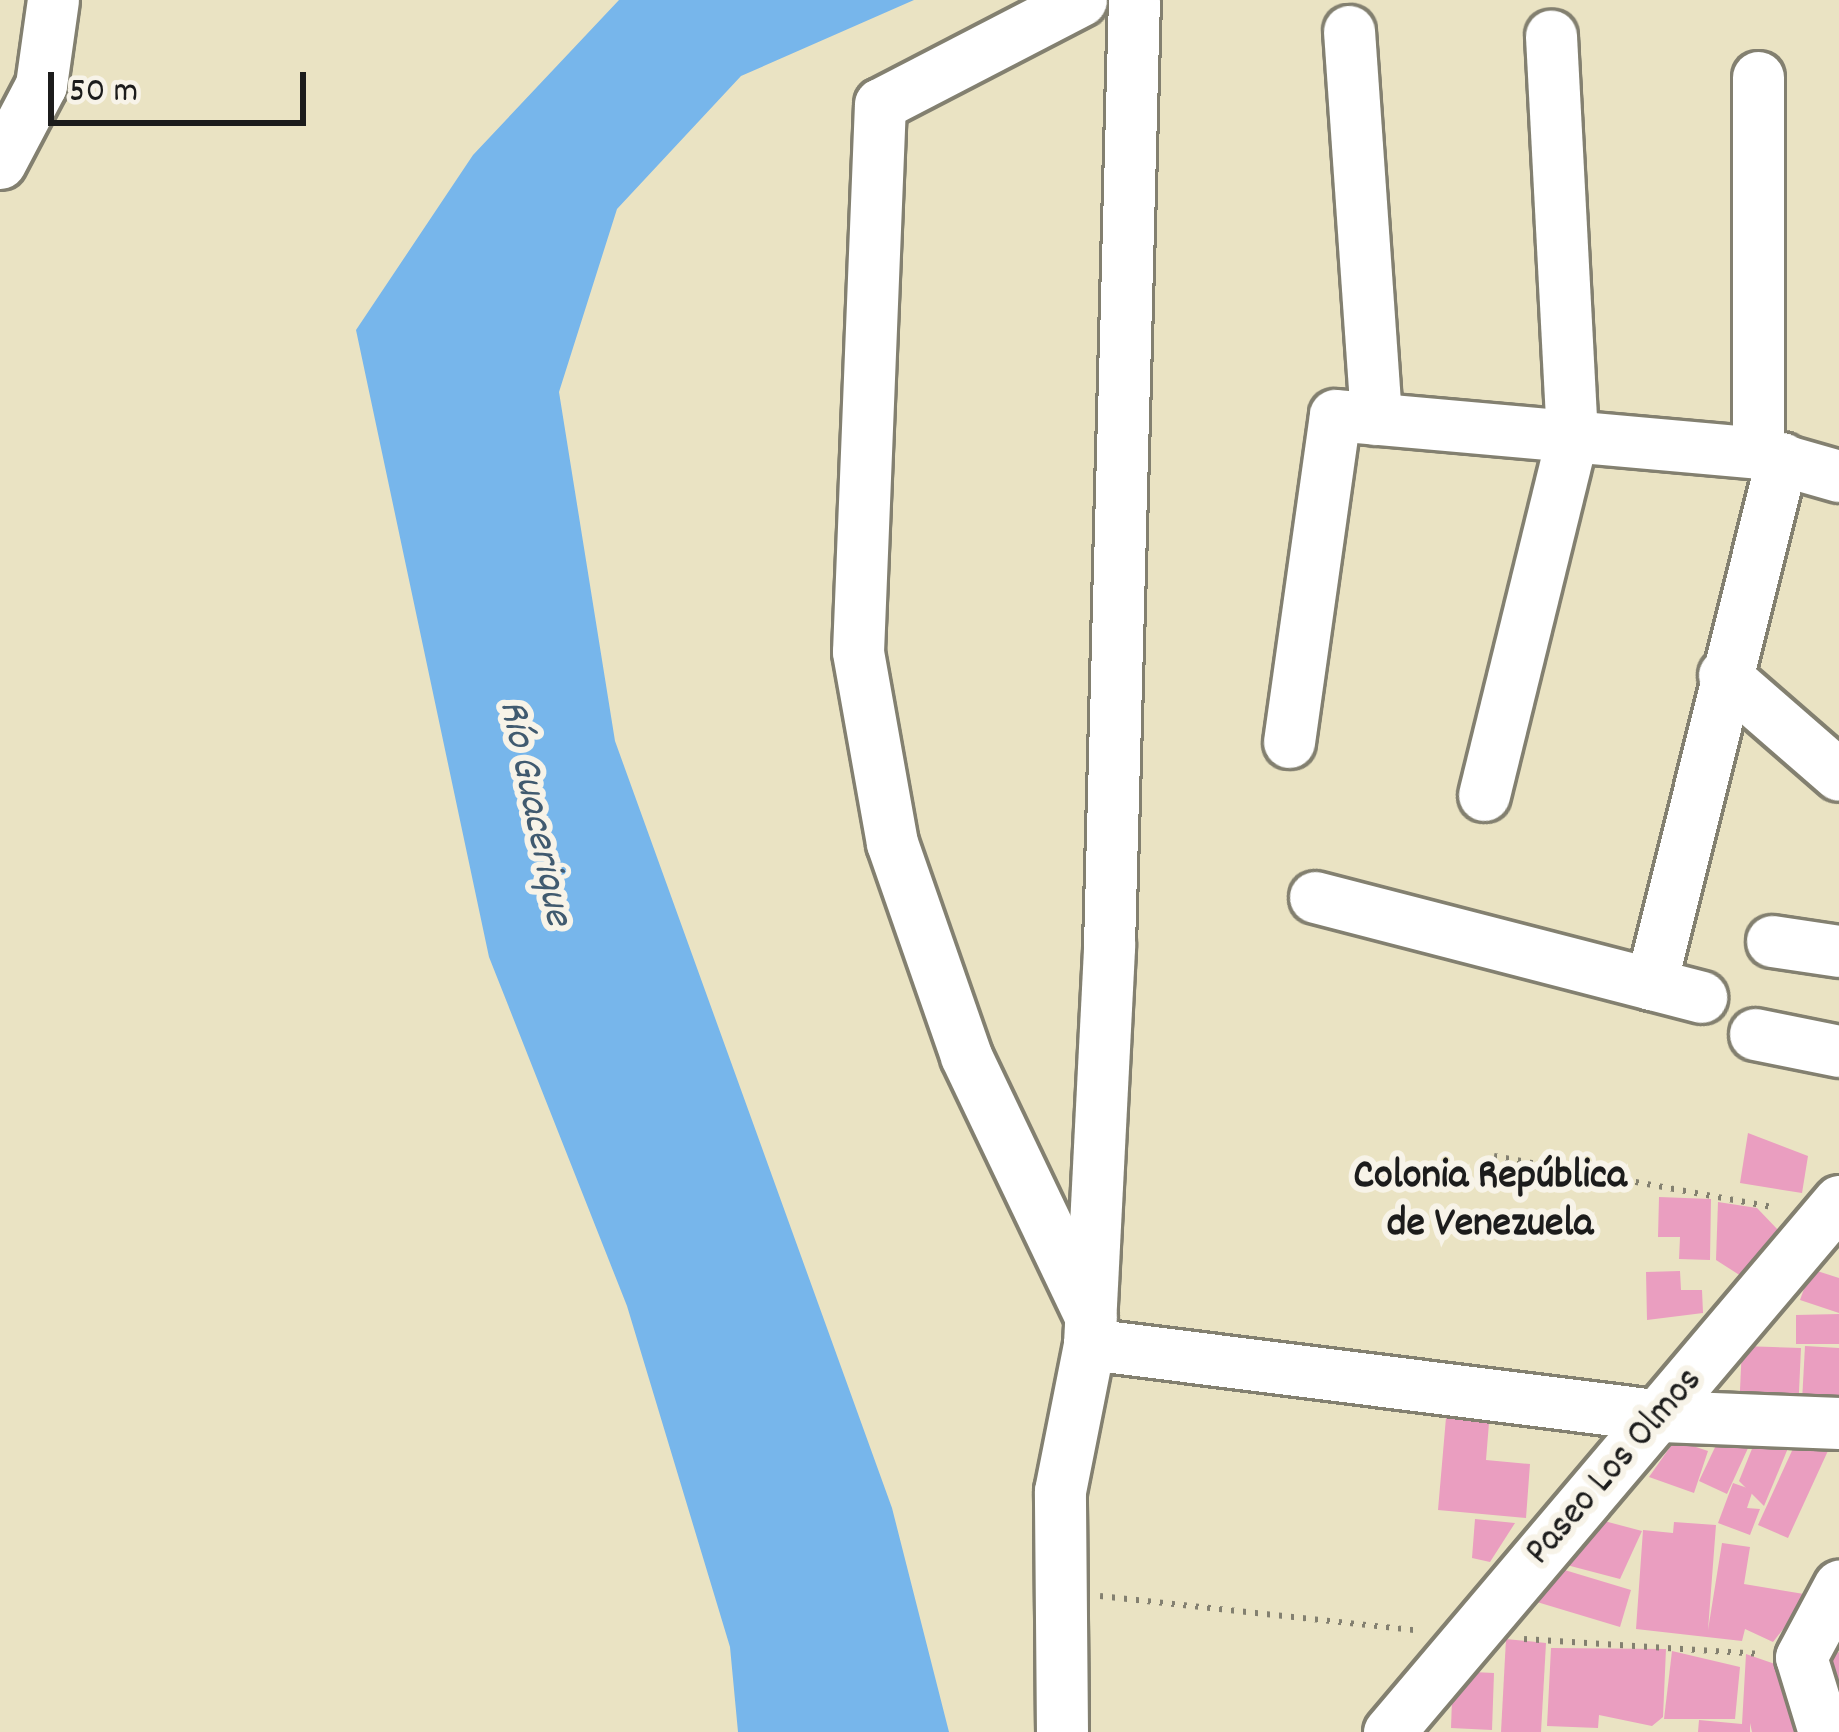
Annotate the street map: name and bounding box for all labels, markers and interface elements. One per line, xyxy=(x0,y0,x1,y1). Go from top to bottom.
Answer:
scale bar xyxy=(54,48,312,122)
text: 50 m xyxy=(69,67,138,119)
water label: Río Guacerique xyxy=(485,696,581,930)
district label: Colonia República de Venezuela xyxy=(1353,1153,1627,1252)
street label: Paseo Los Olmos xyxy=(1517,1360,1715,1576)

